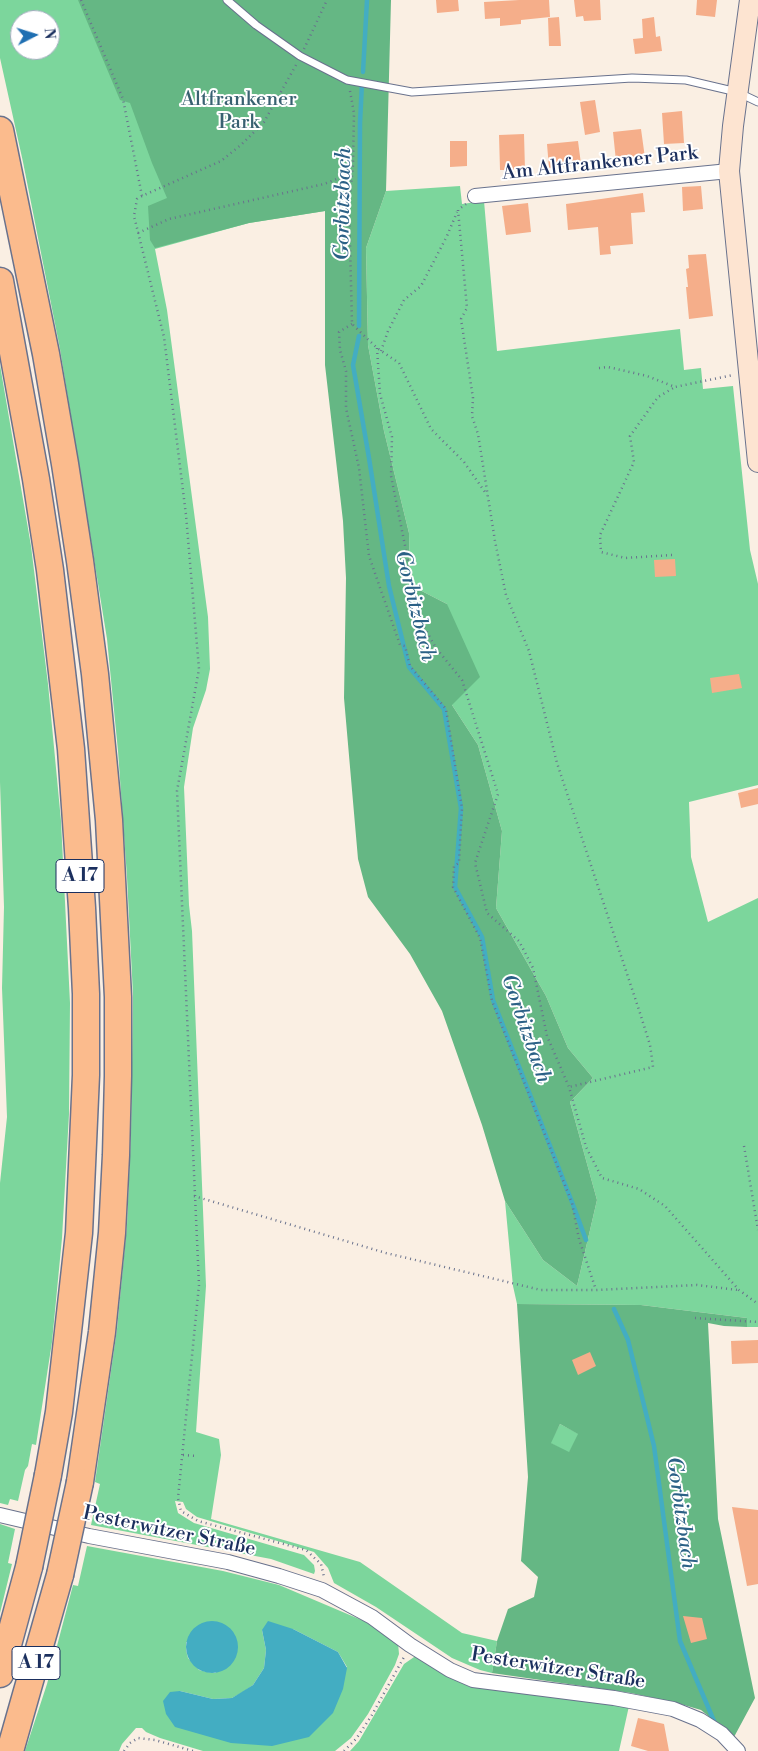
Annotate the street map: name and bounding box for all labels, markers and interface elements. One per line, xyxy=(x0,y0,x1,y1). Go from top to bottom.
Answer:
north arrow xyxy=(10,10,60,60)
text: N xyxy=(39,27,58,40)
park label: Altfrankener Park xyxy=(181,88,297,135)
street label: Am Altfrankener Park xyxy=(501,142,699,186)
water label: Gorbitzbach xyxy=(330,147,358,261)
water label: Gorbitzbach xyxy=(388,548,440,664)
road number: A 17 xyxy=(56,859,104,892)
water label: Gorbitzbach xyxy=(495,971,555,1087)
water label: Gorbitzbach xyxy=(660,1455,700,1571)
street label: Pesterwitzer Straße xyxy=(80,1502,258,1562)
street label: Pesterwitzer Straße xyxy=(469,1643,647,1695)
road number: A 17 xyxy=(12,1646,60,1680)

